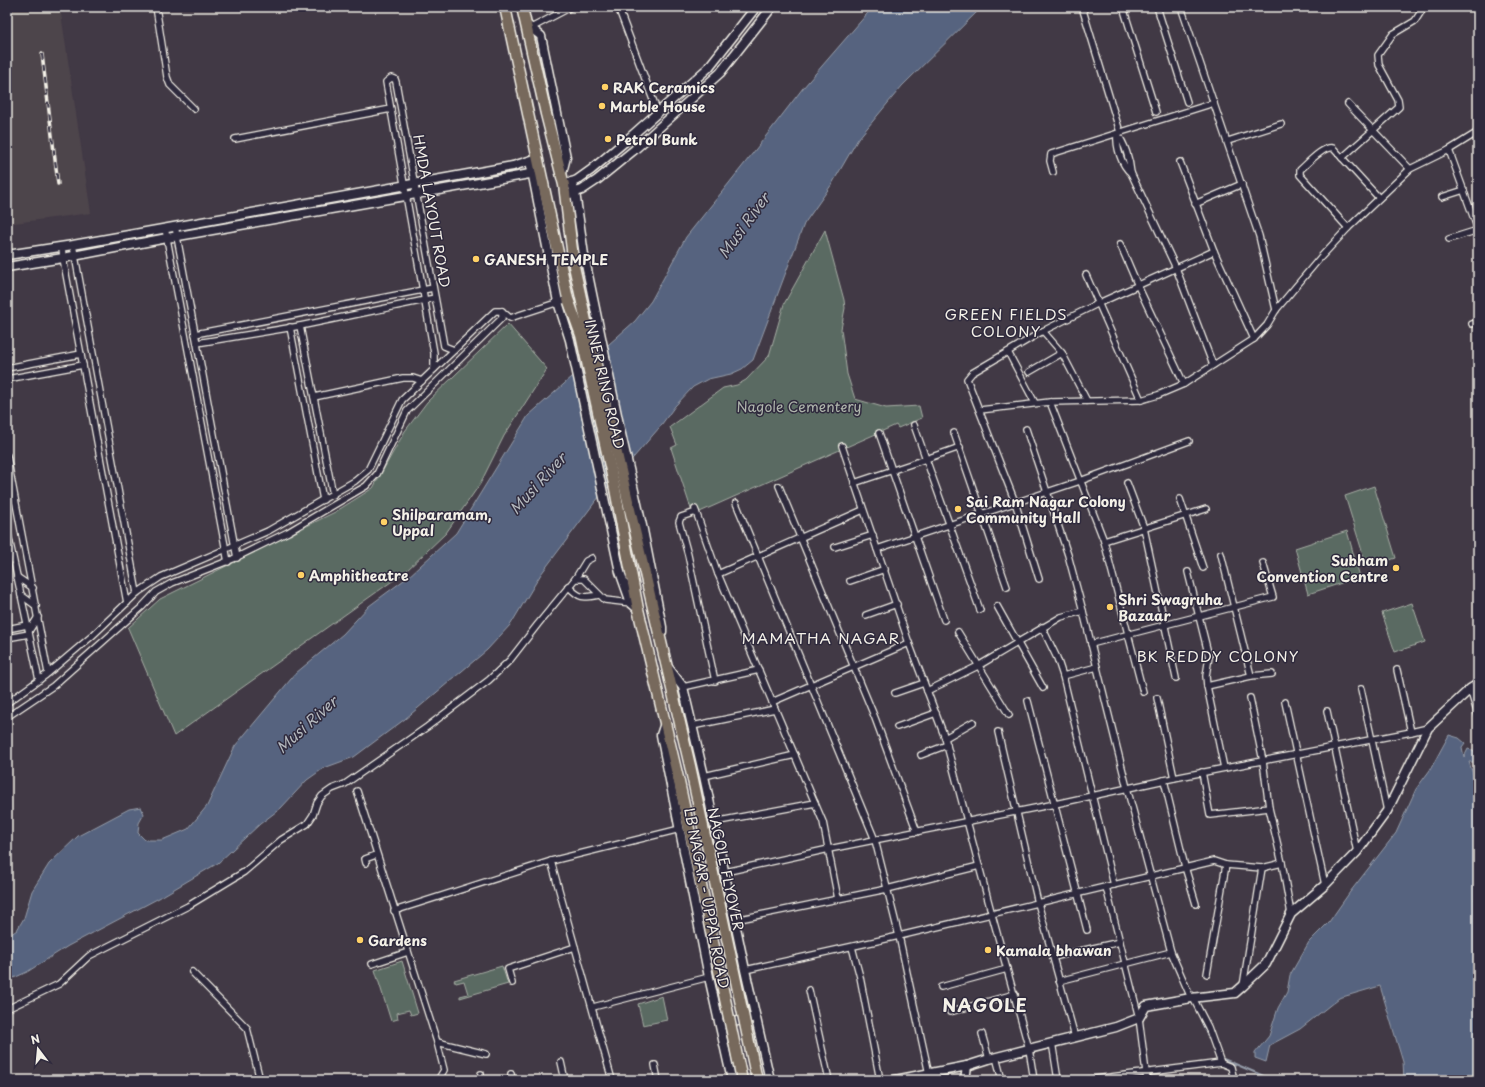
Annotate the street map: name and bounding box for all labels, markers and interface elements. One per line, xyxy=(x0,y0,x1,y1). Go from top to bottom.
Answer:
place label: RAK Ceramics xyxy=(613,77,715,98)
marker: RAK Ceramics xyxy=(600,82,610,92)
place label: Marble House xyxy=(610,96,706,117)
marker: Marble House xyxy=(597,101,607,111)
place label: Petrol Bunk xyxy=(616,129,698,150)
street label: HMDA LAYOUT ROAD xyxy=(408,133,456,289)
marker: Petrol Bunk xyxy=(603,134,613,144)
water label: Musi River xyxy=(711,186,776,262)
place label: GANESH TEMPLE xyxy=(484,249,608,270)
marker: GANESH TEMPLE xyxy=(471,254,481,264)
district label: GREEN FIELDS COLONY xyxy=(944,302,1068,342)
street label: INNER RING ROAD xyxy=(580,317,630,451)
park label: Nagole Cementery xyxy=(736,396,862,417)
water label: Musi River xyxy=(503,446,572,519)
place label: Sai Ram Nagar Colony Community Hall xyxy=(966,491,1126,528)
place label: Shilparamam, Uppal xyxy=(392,504,491,541)
marker: Sai Ram Nagar Colony Community Hall xyxy=(953,504,963,514)
marker: Shilparamam, Uppal xyxy=(379,517,389,527)
place label: Subham Convention Centre xyxy=(1257,550,1388,587)
marker: Subham Convention Centre xyxy=(1391,563,1401,573)
place label: Amphitheatre xyxy=(309,565,409,586)
marker: Amphitheatre xyxy=(296,570,306,580)
place label: Shri Swagruha Bazaar xyxy=(1118,589,1223,626)
marker: Shri Swagruha Bazaar xyxy=(1105,602,1115,612)
district label: MAMATHA NAGAR xyxy=(742,626,900,649)
district label: BK REDDY COLONY xyxy=(1137,644,1299,667)
water label: Musi River xyxy=(270,689,343,758)
street label: NAGOLE FLYOVER xyxy=(703,805,749,933)
street label: LB NAGAR - UPPAL ROAD xyxy=(679,806,735,990)
place label: Gardens xyxy=(368,930,427,951)
marker: Gardens xyxy=(355,935,365,945)
place label: Kamala bhawan xyxy=(996,940,1112,961)
marker: Kamala bhawan xyxy=(983,945,993,955)
district label: NAGOLE xyxy=(942,991,1028,1018)
north arrow xyxy=(18,1029,58,1069)
text: N xyxy=(29,1029,42,1048)

